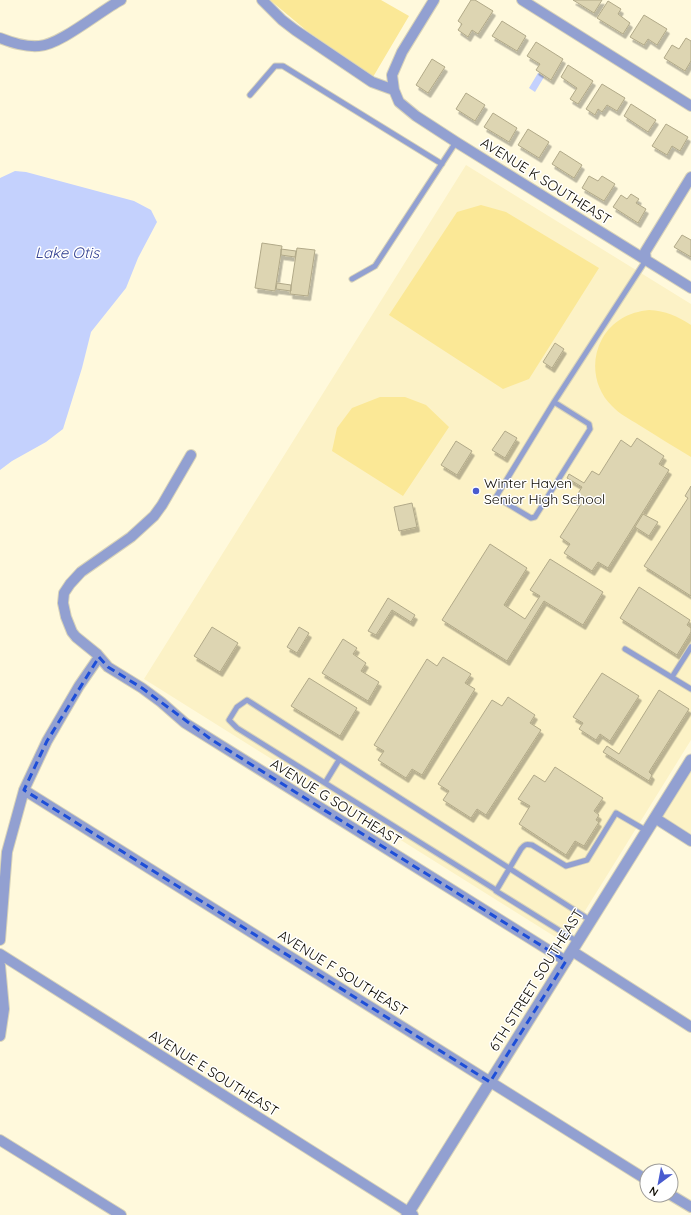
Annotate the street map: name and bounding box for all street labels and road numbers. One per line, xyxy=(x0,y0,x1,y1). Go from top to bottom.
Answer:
street label: AVENUE K SOUTHEAST xyxy=(477,133,615,229)
street label: AVENUE G SOUTHEAST xyxy=(267,754,405,850)
street label: 6TH STREET SOUTHEAST xyxy=(485,906,587,1054)
street label: AVENUE F SOUTHEAST xyxy=(275,926,411,1020)
street label: AVENUE E SOUTHEAST xyxy=(146,1026,282,1120)

